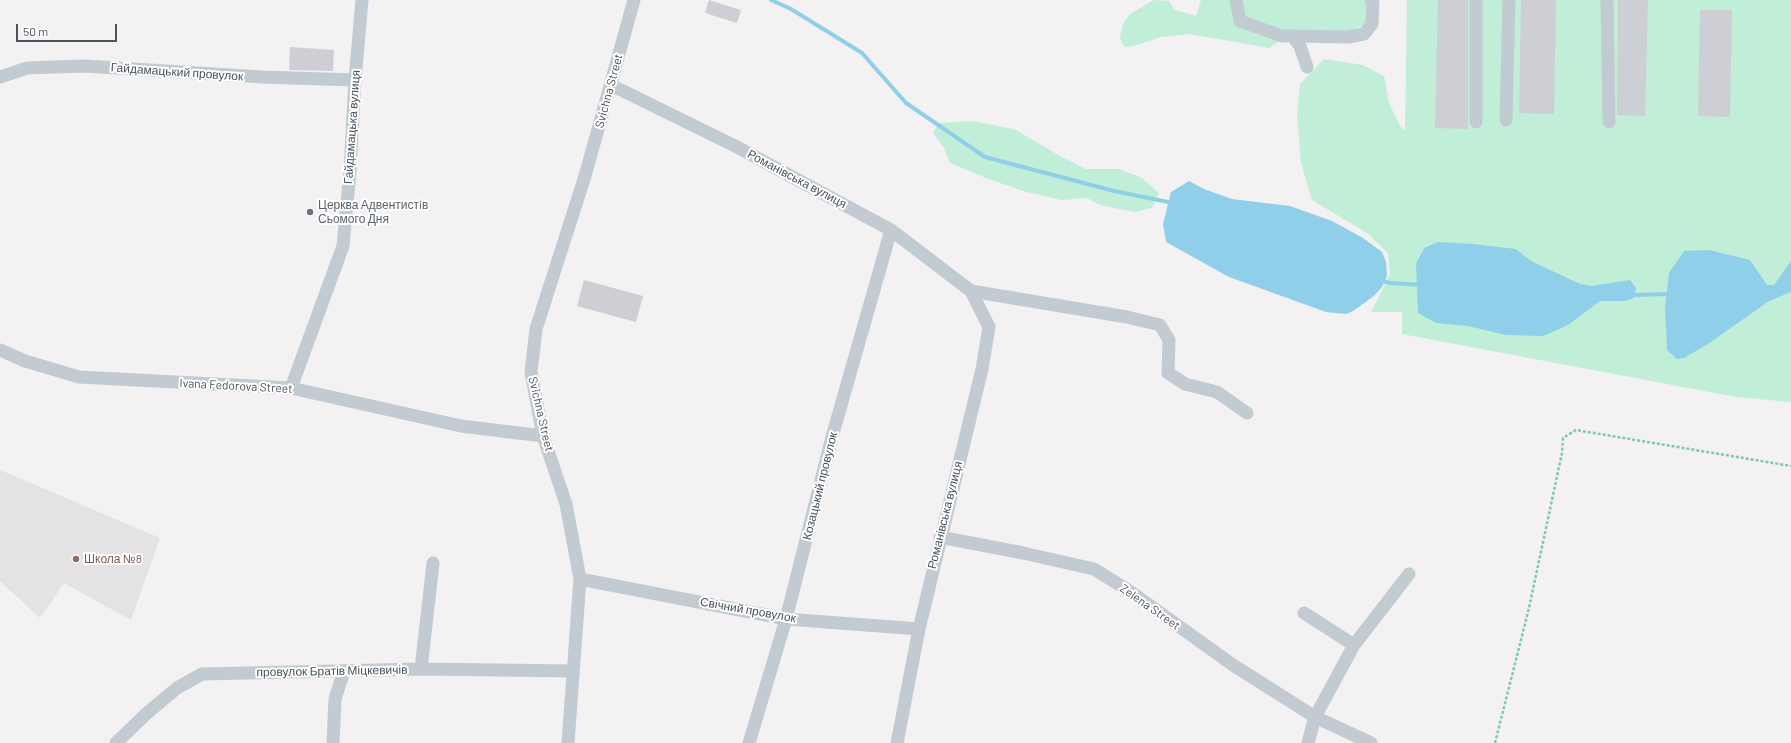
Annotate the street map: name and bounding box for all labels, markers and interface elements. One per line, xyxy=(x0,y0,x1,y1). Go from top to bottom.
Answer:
scale bar xyxy=(18,16,119,42)
text: 50 m xyxy=(23,24,48,38)
street label: Svichna Street xyxy=(592,52,626,130)
street label: Гайдамацький провулок xyxy=(110,60,244,84)
street label: Гайдамацька вулиця xyxy=(341,69,363,185)
street label: Романівська вулиця xyxy=(745,147,849,211)
place label: Церква Адвентистiв Сьомого Дня xyxy=(318,198,428,226)
marker: Церква Адвентистiв Сьомого Дня xyxy=(305,207,315,217)
street label: Svichna Street xyxy=(525,375,557,453)
street label: Ivana Fedorova Street xyxy=(179,376,293,396)
street label: Козацький провулок xyxy=(800,431,840,541)
street label: Романівська вулиця xyxy=(925,460,965,570)
place label: Школа №8 xyxy=(84,552,142,566)
marker: Школа №8 xyxy=(71,554,81,564)
street label: Zelena Street xyxy=(1117,581,1183,633)
street label: Свічний провулок xyxy=(699,594,797,626)
street label: провулок Братів Міцкевичів xyxy=(256,662,408,680)

